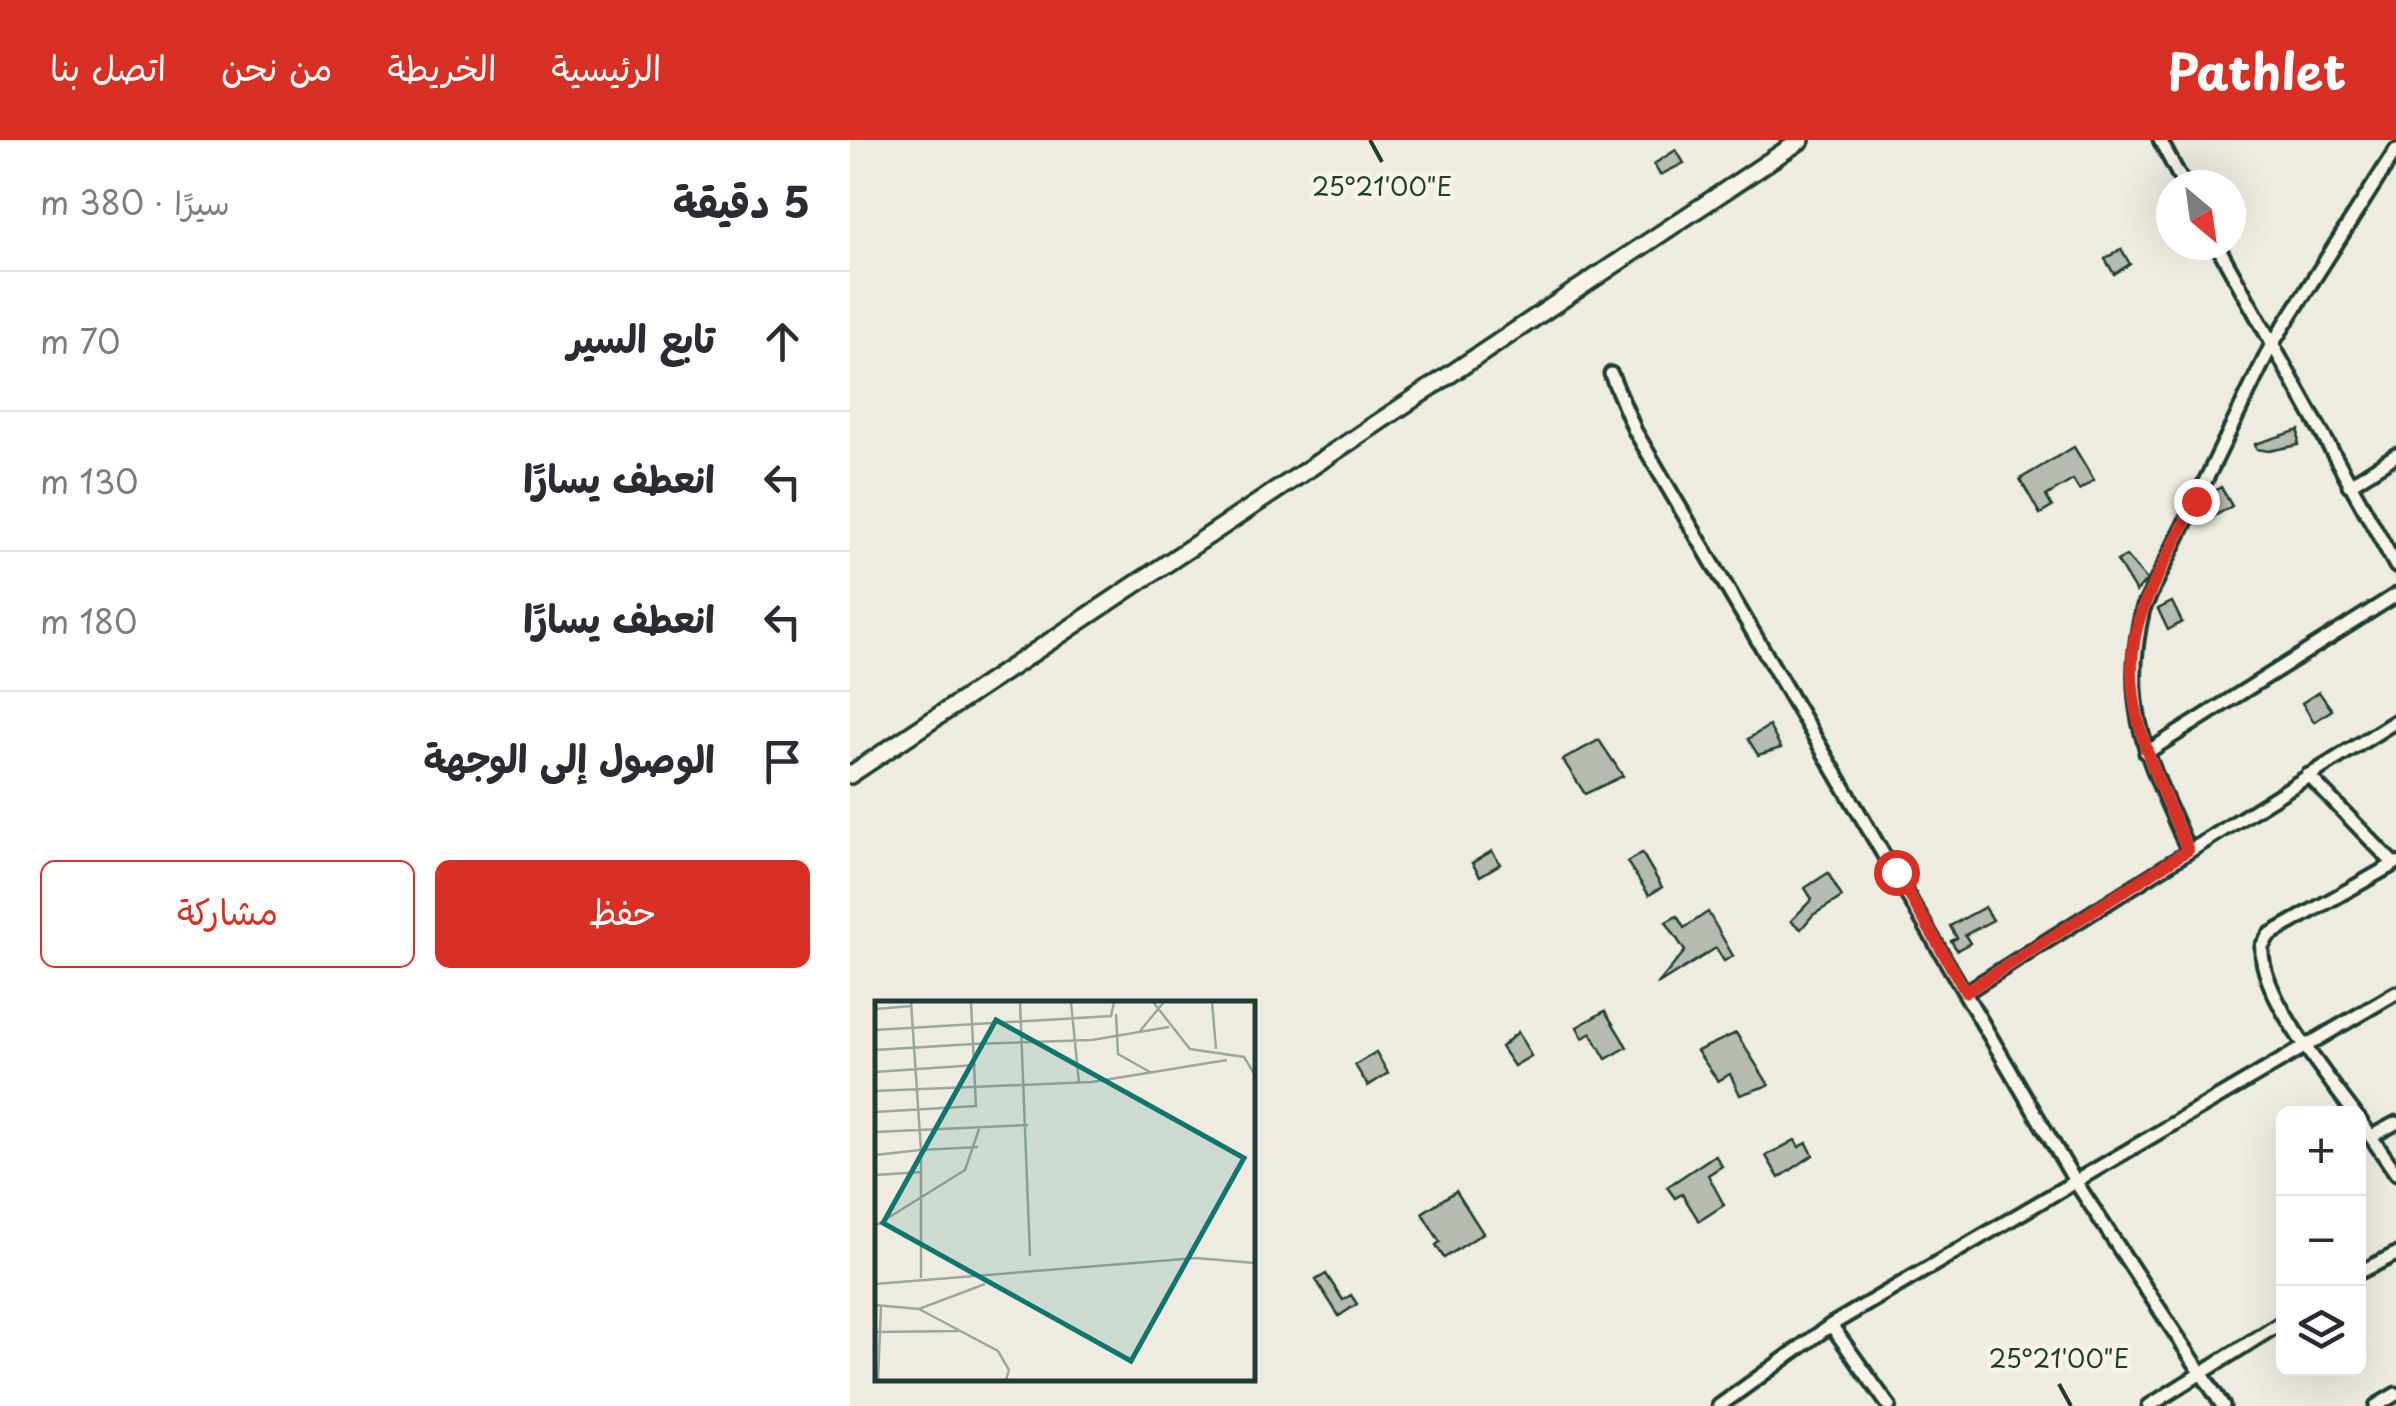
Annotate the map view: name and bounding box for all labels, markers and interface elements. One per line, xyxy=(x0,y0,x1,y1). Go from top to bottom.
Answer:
text: Pathlet xyxy=(2167,34,2346,106)
text: اتصل بنا xyxy=(50,40,166,93)
text: من نحن xyxy=(221,40,332,93)
text: الخريطة xyxy=(387,40,497,93)
text: الرئيسية xyxy=(552,40,661,93)
text: 25°21'00"E xyxy=(1312,167,1452,205)
text: 5 دقيقة xyxy=(673,169,810,232)
north arrow xyxy=(2156,170,2246,260)
text: سيرًا · 380 m xyxy=(40,178,230,226)
text: تابع السير xyxy=(567,309,715,366)
icon: ahead xyxy=(755,314,810,369)
text: 70 m xyxy=(40,317,120,365)
text: انعطف يسارًا xyxy=(523,449,715,506)
icon: left xyxy=(755,454,810,509)
text: 130 m xyxy=(40,457,139,505)
route end xyxy=(2174,479,2220,525)
text: انعطف يسارًا xyxy=(523,589,715,646)
icon: left xyxy=(755,594,810,649)
text: 180 m xyxy=(40,597,137,645)
text: الوصول إلى الوجهة xyxy=(423,729,715,786)
icon: arrive xyxy=(755,734,810,789)
route start xyxy=(1874,850,1920,896)
button: مشاركة xyxy=(40,860,415,968)
button: حفظ xyxy=(435,860,810,968)
inset map xyxy=(875,1001,1255,1381)
map controls xyxy=(2276,1106,2366,1376)
button: + xyxy=(2276,1106,2366,1196)
button: − xyxy=(2276,1196,2366,1286)
button: layers xyxy=(2276,1286,2366,1376)
text: 25°21'00"E xyxy=(1989,1339,2129,1377)

